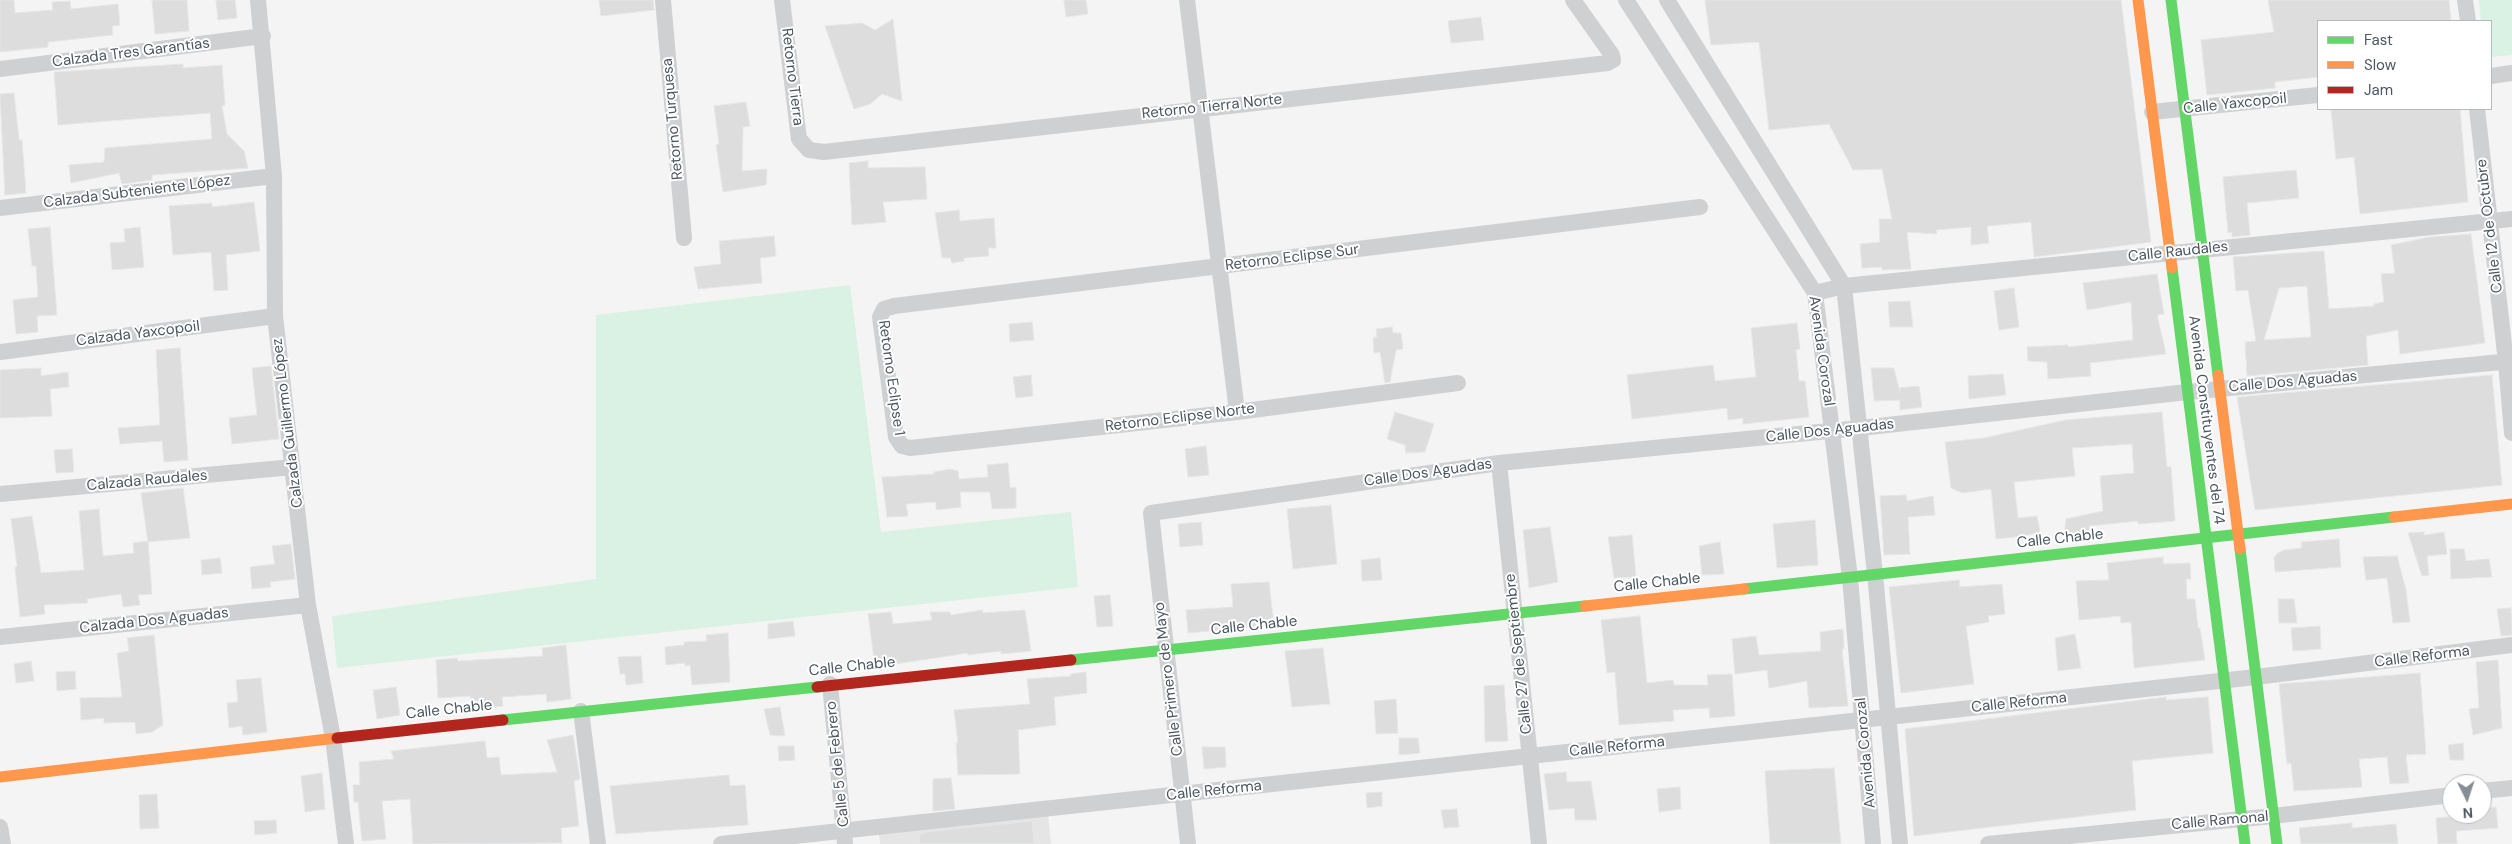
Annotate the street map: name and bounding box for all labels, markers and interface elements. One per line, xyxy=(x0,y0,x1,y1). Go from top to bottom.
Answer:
legend xyxy=(2317,20,2492,110)
street label: Retorno Tierra xyxy=(777,27,807,127)
text: Fast xyxy=(2364,30,2393,50)
street label: Calzada Tres Garantías xyxy=(51,34,211,72)
text: Slow xyxy=(2364,55,2396,75)
street label: Retorno Turquesa xyxy=(659,57,687,181)
text: Jam xyxy=(2364,80,2393,100)
street label: Calle Yaxcopoil xyxy=(2182,90,2288,118)
street label: Retorno Tierra Norte xyxy=(1141,91,1283,123)
street label: Calle 12 de Octubre xyxy=(2473,158,2507,294)
street label: Calzada Subteniente López xyxy=(43,172,231,212)
street label: Calle Raudales xyxy=(2127,238,2229,266)
street label: Retorno Eclipse Sur xyxy=(1224,241,1360,275)
street label: Avenida Corozal xyxy=(1804,295,1838,407)
street label: Avenida Constituyentes del 74 xyxy=(2184,314,2228,526)
street label: Calzada Yaxcopoil xyxy=(75,317,201,351)
street label: Retorno Eclipse 1 xyxy=(874,319,908,437)
street label: Calzada Guillermo López xyxy=(269,337,307,509)
street label: Calle Dos Aguadas xyxy=(2228,367,2358,397)
street label: Retorno Eclipse Norte xyxy=(1104,400,1256,436)
street label: Calle Dos Aguadas xyxy=(1765,415,1895,447)
street label: Calle Dos Aguadas xyxy=(1363,455,1493,491)
street label: Calzada Raudales xyxy=(86,467,208,495)
street label: Calle Chable xyxy=(2016,526,2104,552)
street label: Calle Chable xyxy=(1613,570,1701,596)
street label: Calle 27 de Septiembre xyxy=(1502,573,1536,735)
street label: Calle Primero de Mayo xyxy=(1151,601,1187,757)
street label: Calzada Dos Aguadas xyxy=(79,604,229,638)
street label: Calle Chable xyxy=(1210,613,1298,639)
street label: Calle Reforma xyxy=(2373,642,2471,672)
street label: Calle Chable xyxy=(808,654,896,680)
street label: Calle Reforma xyxy=(1970,689,2068,717)
street label: Calle Chable xyxy=(405,697,493,723)
street label: Avenida Corozal xyxy=(1852,697,1880,809)
street label: Calle 5 de Febrero xyxy=(822,700,854,828)
street label: Calle Reforma xyxy=(1568,733,1666,761)
north arrow xyxy=(2442,774,2492,824)
street label: Calle Reforma xyxy=(1165,777,1263,805)
text: N xyxy=(2462,804,2474,822)
street label: Calle Ramonal xyxy=(2171,808,2269,834)

